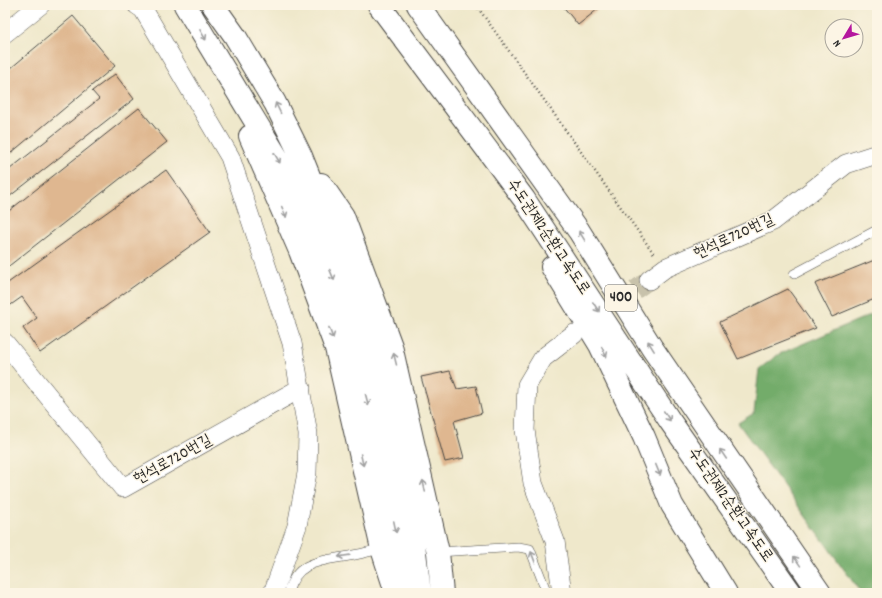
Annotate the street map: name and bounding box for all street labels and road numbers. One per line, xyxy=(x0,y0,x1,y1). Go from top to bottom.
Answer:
street label: 수도권제2순환고속도로 xyxy=(501,174,595,300)
street label: 현석로720번길 xyxy=(690,208,778,266)
road number: 400 xyxy=(605,285,637,311)
street label: 현석로720번길 xyxy=(130,429,216,491)
street label: 수도권제2순환고속도로 xyxy=(682,443,778,567)

